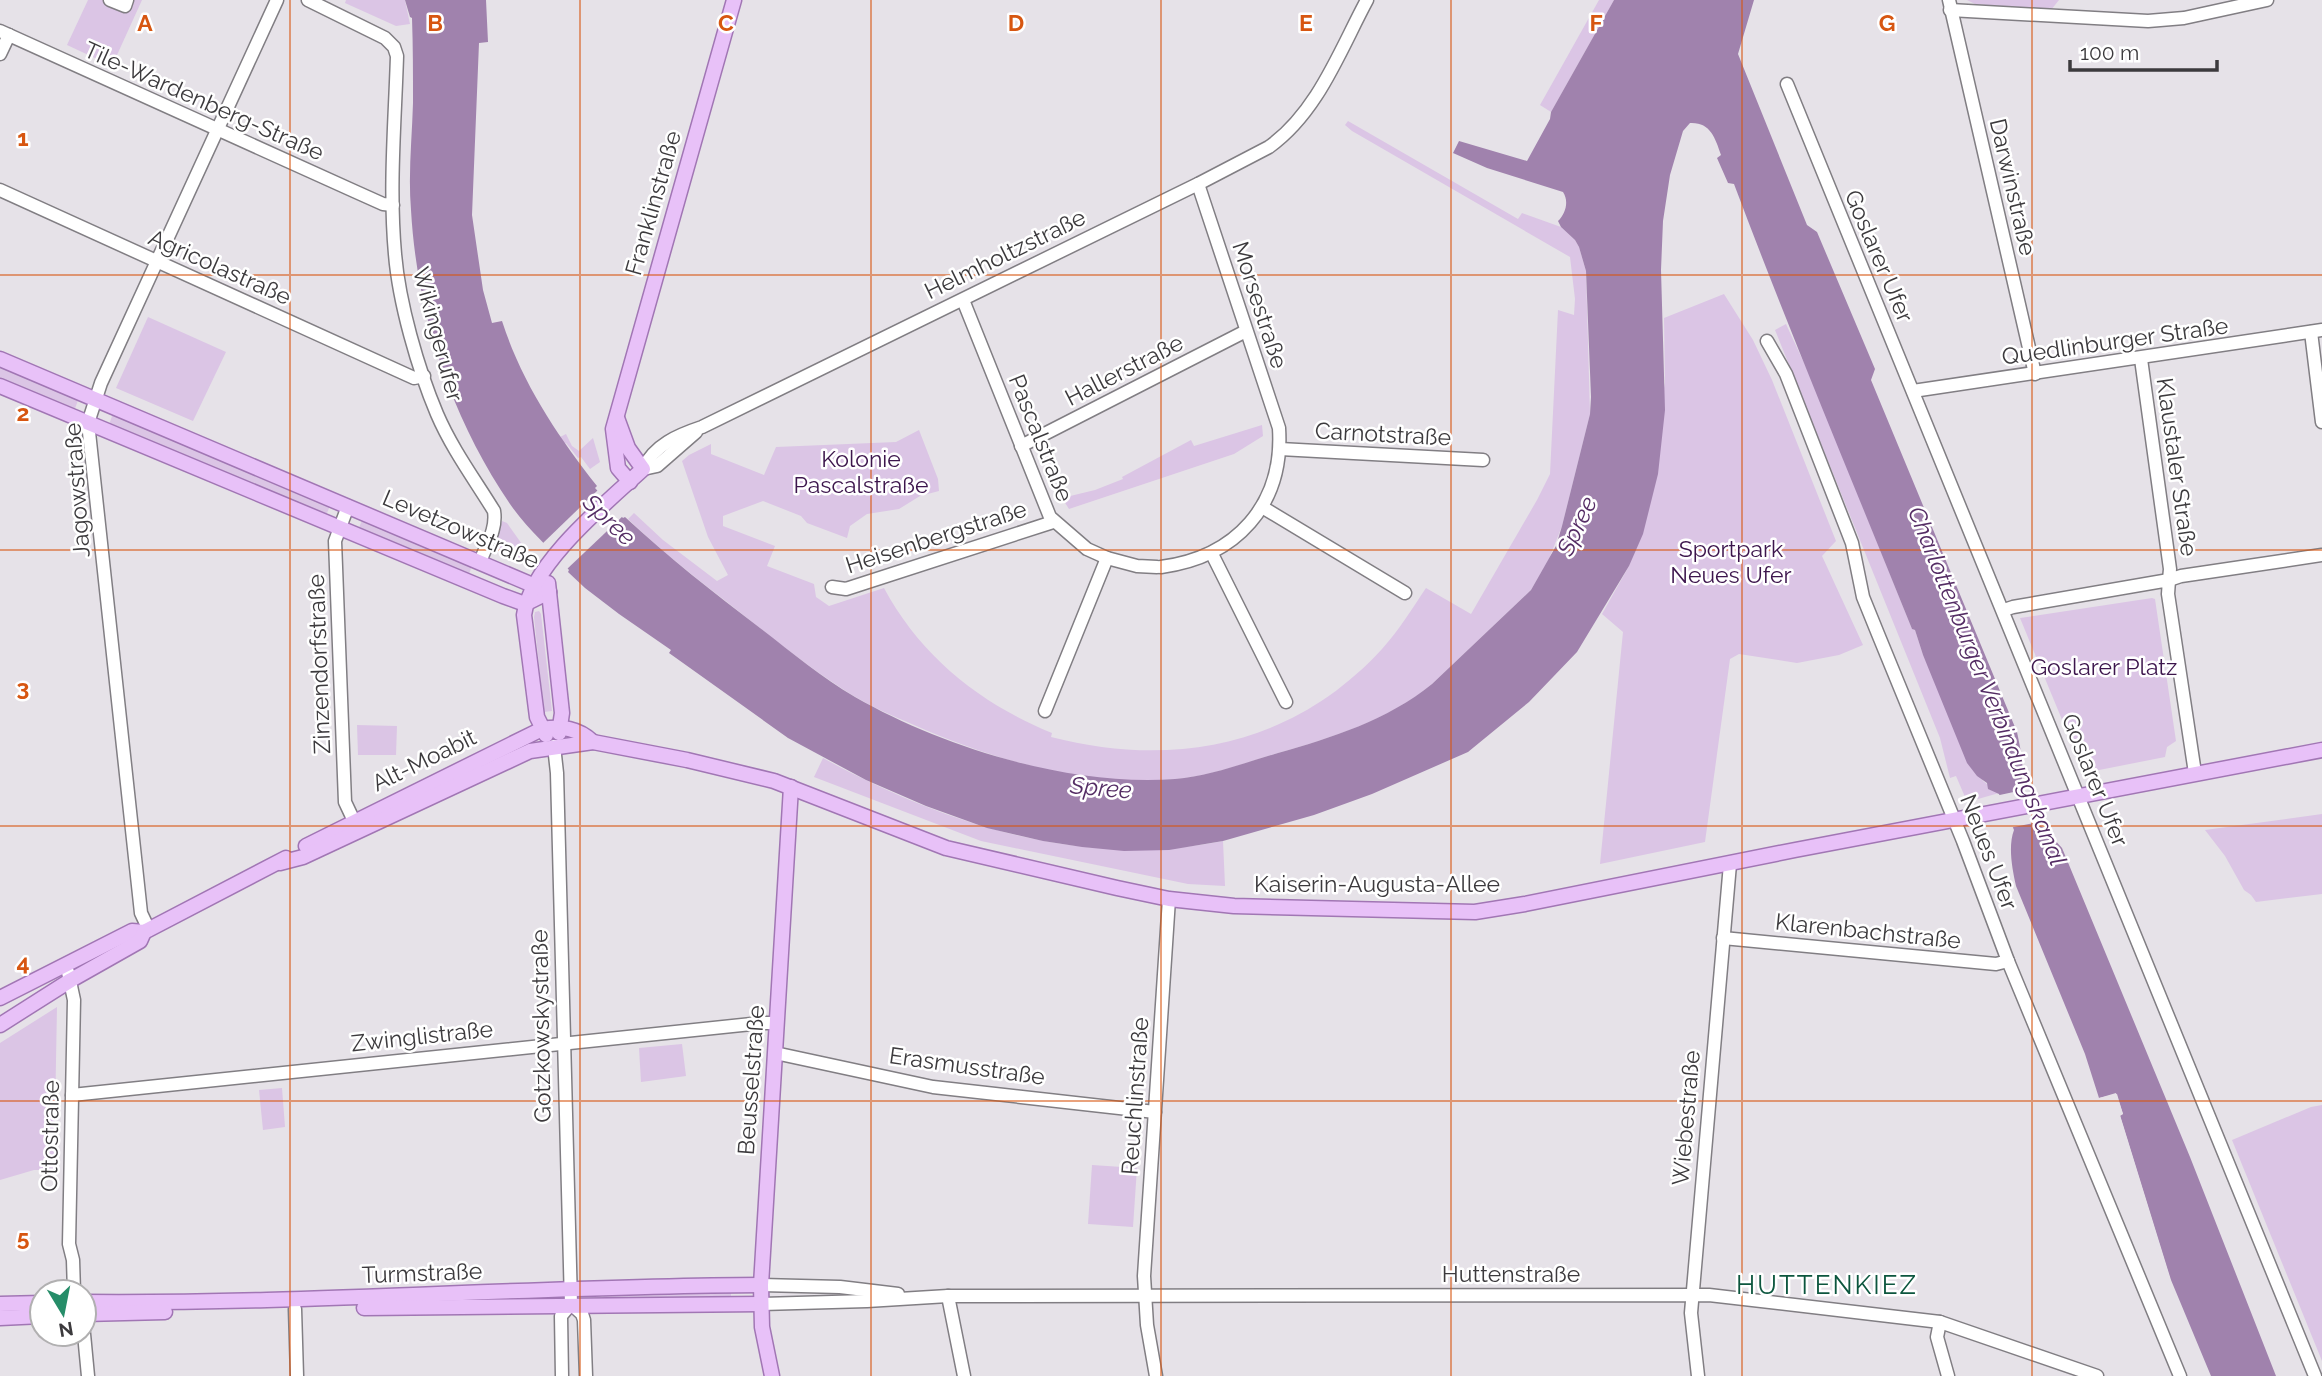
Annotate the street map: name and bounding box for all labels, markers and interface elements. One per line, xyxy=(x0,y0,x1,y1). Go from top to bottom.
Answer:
text: A xyxy=(137,9,153,36)
text: B xyxy=(427,9,443,36)
text: C xyxy=(718,9,734,36)
text: D xyxy=(1008,9,1024,36)
text: E xyxy=(1299,9,1313,36)
text: F xyxy=(1589,9,1603,36)
text: G xyxy=(1879,9,1895,36)
scale bar xyxy=(2070,28,2217,72)
street label: Tile-Wardenberg-Straße xyxy=(80,35,328,166)
text: 100 m xyxy=(2080,40,2139,65)
street label: Darwinstraße xyxy=(1985,116,2042,258)
text: 1 xyxy=(17,124,29,151)
street label: Franklinstraße xyxy=(619,127,686,278)
street label: Goslarer Ufer xyxy=(1840,186,1919,326)
street label: Helmholtzstraße xyxy=(920,203,1090,304)
street label: Agricolastraße xyxy=(145,223,296,310)
street label: Morsestraße xyxy=(1227,238,1294,372)
street label: Wikingerufer xyxy=(408,264,469,404)
street label: Quedlinburger Straße xyxy=(2000,311,2230,370)
street label: Hallerstraße xyxy=(1060,328,1187,411)
street label: Pascalstraße xyxy=(1004,370,1079,505)
street label: Klaustaler Straße xyxy=(2152,376,2203,558)
text: 2 xyxy=(17,399,29,426)
street label: Carnotstraße xyxy=(1314,416,1452,451)
street label: Jagowstraße xyxy=(58,422,95,558)
park label: Kolonie Pascalstraße xyxy=(794,445,928,498)
street label: Levetzowstraße xyxy=(379,483,544,574)
water label: Spree xyxy=(576,487,642,552)
water label: Spree xyxy=(1550,492,1603,561)
street label: Heisenbergstraße xyxy=(842,495,1030,578)
water label: Charlottenburger Verbindungskanal xyxy=(1902,502,2073,870)
park label: Sportpark Neues Ufer xyxy=(1670,535,1792,588)
street label: Zinzendorfstraße xyxy=(302,574,335,754)
park label: Goslarer Platz xyxy=(2031,653,2177,680)
text: 3 xyxy=(17,674,29,701)
street label: Goslarer Ufer xyxy=(2057,710,2134,850)
street label: Alt-Moabit xyxy=(367,723,480,796)
water label: Spree xyxy=(1068,770,1133,805)
street label: Neues Ufer xyxy=(1955,790,2024,913)
street label: Kaiserin-Augusta-Allee xyxy=(1254,870,1500,897)
street label: Klarenbachstraße xyxy=(1774,907,1962,954)
street label: Gotzkowskystraße xyxy=(525,929,556,1123)
text: 4 xyxy=(16,949,30,976)
street label: Beusselstraße xyxy=(732,1004,769,1156)
street label: Zwinglistraße xyxy=(350,1015,494,1056)
street label: Reuchlinstraße xyxy=(1116,1016,1153,1176)
street label: Erasmusstraße xyxy=(887,1041,1047,1090)
street label: Wiebestraße xyxy=(1666,1049,1705,1187)
street label: Ottostraße xyxy=(35,1080,64,1192)
text: 5 xyxy=(17,1224,30,1251)
street label: Turmstraße xyxy=(361,1257,483,1288)
street label: Huttenstraße xyxy=(1442,1260,1580,1287)
district label: HUTTENKIEZ xyxy=(1736,1270,1918,1300)
north arrow xyxy=(28,1278,98,1348)
text: N xyxy=(57,1318,75,1342)

